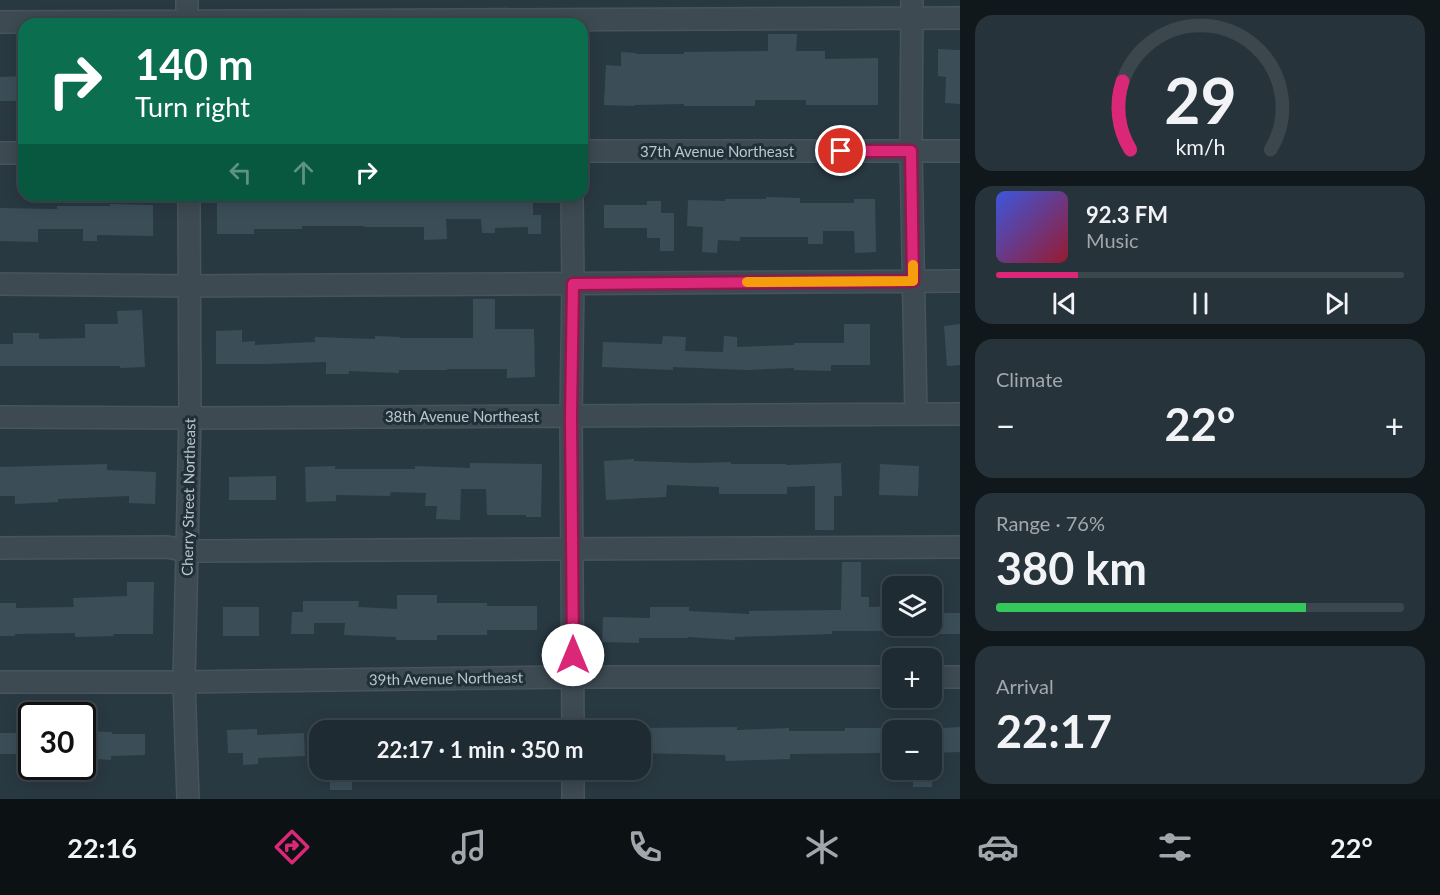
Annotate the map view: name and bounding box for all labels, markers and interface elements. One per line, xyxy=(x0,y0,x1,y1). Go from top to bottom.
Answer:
text: 140 m xyxy=(135,39,253,89)
icon: right xyxy=(36,42,114,120)
text: 29 xyxy=(1164,62,1236,137)
text: Turn right xyxy=(135,90,250,123)
pin xyxy=(815,125,866,176)
icon: arrive xyxy=(824,134,857,167)
text: km/h xyxy=(1175,134,1225,160)
street label: 37th Avenue Northeast xyxy=(640,142,795,160)
icon: left xyxy=(224,156,257,189)
icon: ahead xyxy=(287,156,320,189)
icon: right xyxy=(350,156,383,189)
text: 92.3 FM xyxy=(1086,201,1168,228)
text: Music xyxy=(1086,228,1139,252)
icon: previous xyxy=(1048,287,1081,320)
icon: pause xyxy=(1184,287,1217,320)
icon: next xyxy=(1320,287,1353,320)
text: Climate xyxy=(996,367,1063,391)
text: 22° xyxy=(1165,397,1235,451)
text: − xyxy=(996,405,1015,445)
text: + xyxy=(1385,405,1404,445)
street label: 38th Avenue Northeast xyxy=(385,407,540,425)
street label: Cherry Street Northeast xyxy=(178,417,198,576)
text: Range · 76% xyxy=(996,511,1105,535)
text: 380 km xyxy=(996,541,1147,595)
map controls xyxy=(882,576,942,780)
button: layers xyxy=(882,576,942,636)
position arrow xyxy=(541,623,605,687)
button: + xyxy=(882,648,942,708)
street label: 39th Avenue Northeast xyxy=(369,668,524,688)
text: Arrival xyxy=(996,674,1054,698)
speed limit sign: 30 xyxy=(18,702,96,780)
text: 22:17 xyxy=(996,704,1112,758)
button: − xyxy=(882,720,942,780)
text: 22:17 · 1 min · 350 m xyxy=(377,736,583,763)
icon: directions xyxy=(271,826,313,868)
icon: music xyxy=(448,826,490,868)
icon: phone xyxy=(624,826,666,868)
icon: climate xyxy=(801,826,843,868)
icon: car xyxy=(977,826,1019,868)
icon: filters xyxy=(1154,826,1196,868)
text: 22:16 xyxy=(67,831,137,864)
text: 22° xyxy=(1330,831,1373,864)

